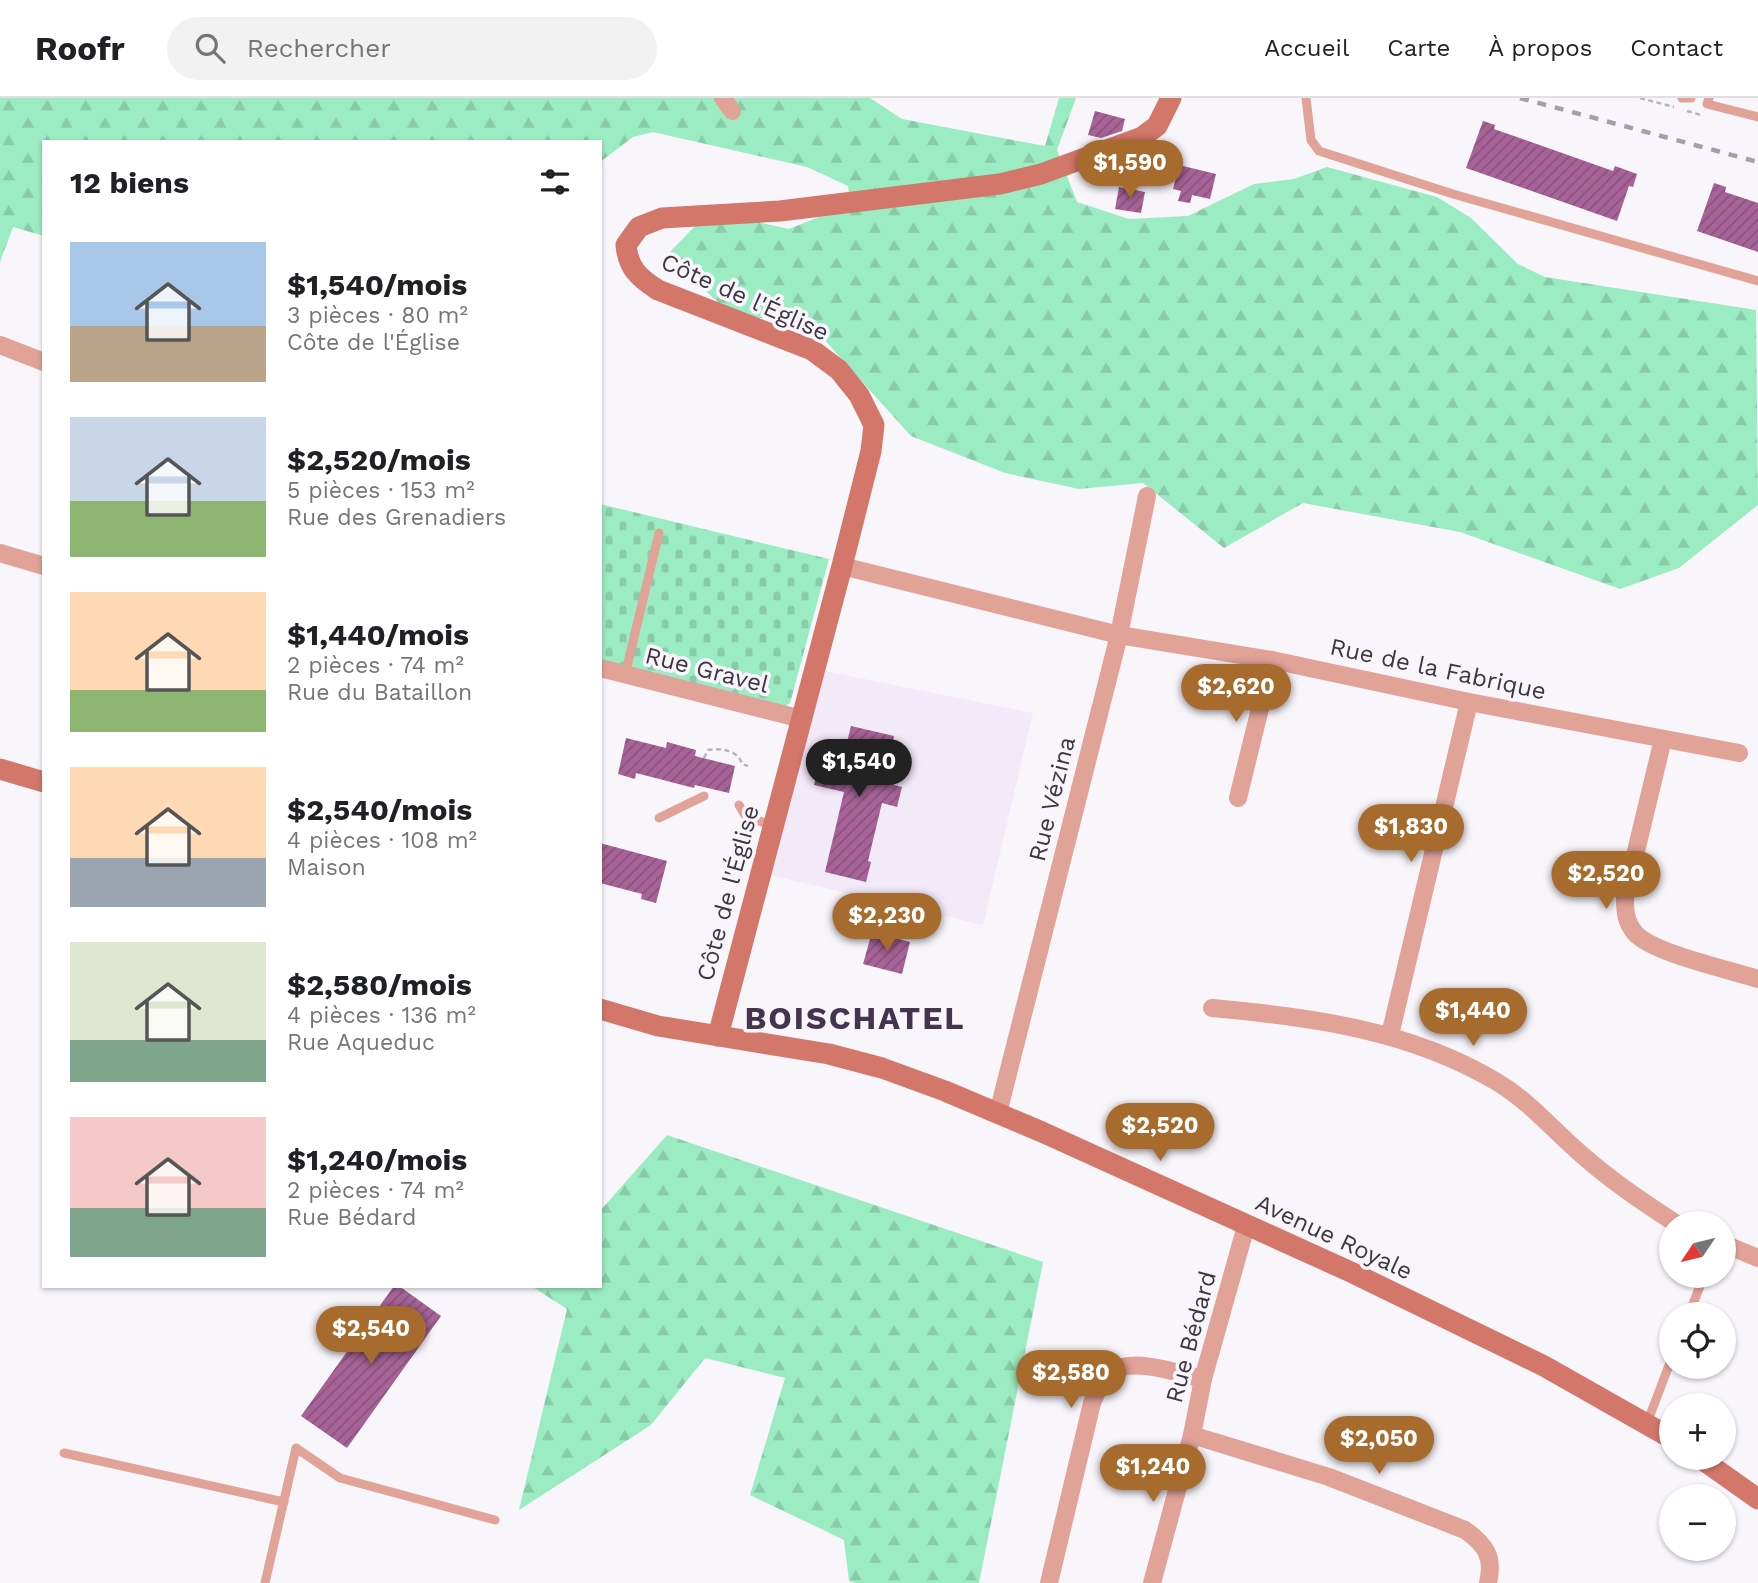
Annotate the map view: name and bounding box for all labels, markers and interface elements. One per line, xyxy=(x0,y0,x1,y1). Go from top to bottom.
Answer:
search box xyxy=(167,17,657,80)
text: Roofr xyxy=(35,29,125,68)
icon: search xyxy=(191,29,229,67)
text: Rechercher xyxy=(247,33,391,63)
text: Accueil xyxy=(1264,34,1349,62)
text: Carte xyxy=(1387,34,1450,62)
text: À propos xyxy=(1488,34,1592,62)
text: Contact xyxy=(1630,34,1723,62)
pin: $1,590 xyxy=(1073,140,1187,200)
text: $1,590 xyxy=(1093,149,1167,176)
icon: filters xyxy=(536,163,574,201)
text: 12 biens xyxy=(70,165,189,200)
street label: Côte de l'Église xyxy=(657,247,833,347)
text: $1,540/mois xyxy=(287,267,467,302)
icon: home xyxy=(126,270,210,354)
text: 3 pièces · 80 m² xyxy=(287,302,468,329)
text: Côte de l'Église xyxy=(287,329,460,356)
text: $2,520/mois xyxy=(287,442,471,477)
icon: home xyxy=(126,445,210,529)
text: 5 pièces · 153 m² xyxy=(287,477,475,504)
text: Rue des Grenadiers xyxy=(287,504,506,531)
text: $1,440/mois xyxy=(287,617,469,652)
icon: home xyxy=(126,620,210,704)
street label: Rue de la Fabrique xyxy=(1327,632,1549,706)
street label: Rue Gravel xyxy=(642,641,772,699)
text: 2 pièces · 74 m² xyxy=(287,652,464,679)
pin: $2,620 xyxy=(1179,664,1293,724)
text: $2,620 xyxy=(1197,673,1275,700)
text: Rue du Bataillon xyxy=(287,679,472,706)
street label: Rue Vézina xyxy=(1023,734,1081,864)
pin: $1,540 xyxy=(802,740,916,799)
text: $1,540 xyxy=(822,748,896,775)
text: $2,540/mois xyxy=(287,792,472,827)
icon: home xyxy=(126,795,210,879)
street label: Côte de l'Église xyxy=(691,802,765,984)
pin: $1,830 xyxy=(1354,804,1468,864)
text: $1,830 xyxy=(1374,813,1448,840)
text: 4 pièces · 108 m² xyxy=(287,827,477,854)
pin: $2,520 xyxy=(1549,852,1663,911)
text: Maison xyxy=(287,854,366,881)
text: $2,520 xyxy=(1567,860,1645,887)
pin: $2,230 xyxy=(830,894,944,953)
text: $2,230 xyxy=(848,902,926,929)
text: $2,580/mois xyxy=(287,967,472,1002)
icon: home xyxy=(126,970,210,1054)
pin: $1,440 xyxy=(1416,988,1530,1048)
text: $1,440 xyxy=(1435,997,1511,1024)
district label: BOISCHATEL xyxy=(744,999,966,1037)
text: 4 pièces · 136 m² xyxy=(287,1002,476,1029)
text: Rue Aqueduc xyxy=(287,1029,435,1056)
pin: $2,520 xyxy=(1103,1104,1217,1163)
text: $2,520 xyxy=(1121,1112,1199,1139)
text: $1,240/mois xyxy=(287,1142,467,1177)
icon: home xyxy=(126,1145,210,1229)
text: 2 pièces · 74 m² xyxy=(287,1177,464,1204)
street label: Avenue Royale xyxy=(1251,1188,1417,1286)
text: Rue Bédard xyxy=(287,1204,417,1231)
north arrow xyxy=(1659,1211,1736,1288)
map controls xyxy=(1659,1211,1736,1561)
street label: Rue Bédard xyxy=(1160,1268,1222,1406)
button: locate xyxy=(1659,1302,1736,1379)
pin: $2,540 xyxy=(314,1306,428,1366)
text: $2,540 xyxy=(332,1315,410,1342)
pin: $2,580 xyxy=(1014,1350,1128,1410)
text: $2,580 xyxy=(1032,1359,1110,1386)
button: + xyxy=(1659,1393,1736,1470)
pin: $2,050 xyxy=(1322,1416,1436,1476)
text: $2,050 xyxy=(1340,1425,1418,1452)
pin: $1,240 xyxy=(1096,1444,1210,1504)
text: $1,240 xyxy=(1116,1453,1190,1480)
button: − xyxy=(1659,1484,1736,1561)

